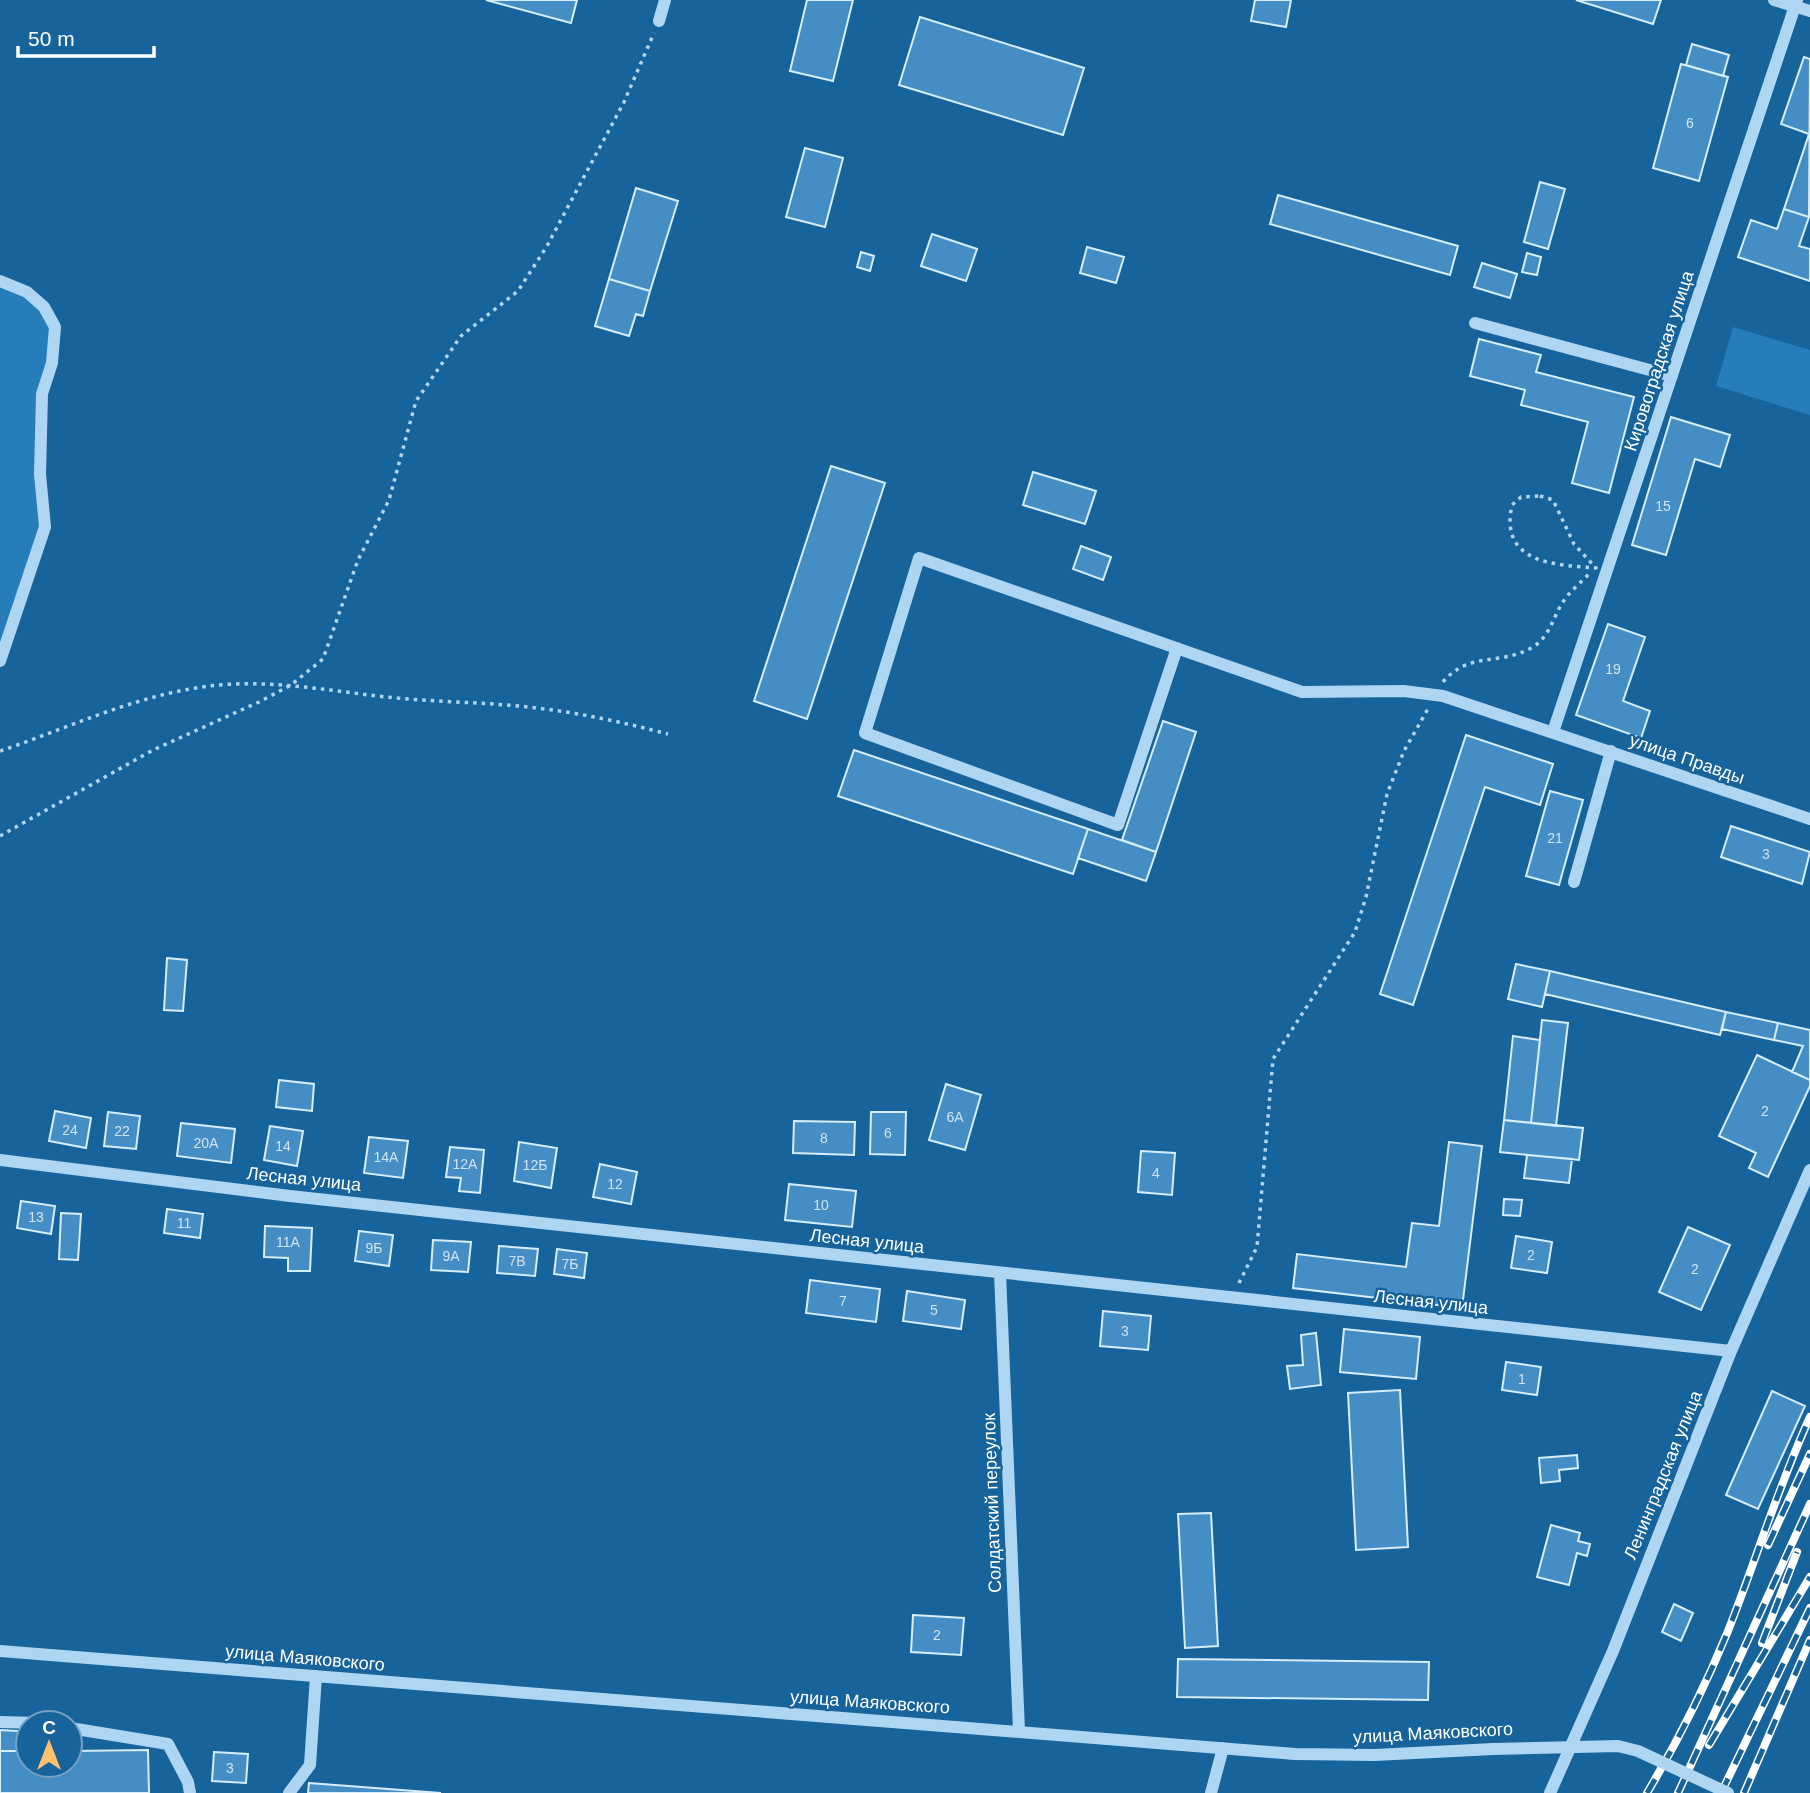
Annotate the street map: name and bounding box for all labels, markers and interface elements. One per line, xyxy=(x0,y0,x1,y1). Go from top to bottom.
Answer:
scale bar xyxy=(18,14,154,58)
text: 50 m xyxy=(28,27,75,50)
house number: 6 xyxy=(1686,115,1694,131)
street label: Кировоградская улица xyxy=(1620,267,1698,454)
house number: 15 xyxy=(1655,498,1671,514)
house number: 19 xyxy=(1605,661,1621,677)
street label: улица Правды xyxy=(1627,730,1747,788)
house number: 21 xyxy=(1547,830,1563,846)
house number: 3 xyxy=(1762,846,1770,862)
house number: 2 xyxy=(1761,1103,1769,1119)
house number: 6А xyxy=(946,1109,964,1125)
house number: 24 xyxy=(62,1122,78,1138)
house number: 22 xyxy=(114,1123,130,1139)
house number: 6 xyxy=(884,1125,892,1141)
house number: 8 xyxy=(820,1130,828,1146)
house number: 20А xyxy=(194,1135,219,1151)
house number: 14 xyxy=(275,1138,291,1154)
house number: 14А xyxy=(374,1149,399,1165)
house number: 12А xyxy=(453,1156,478,1172)
house number: 12Б xyxy=(523,1157,547,1173)
street label: Лесная улица xyxy=(246,1163,363,1195)
house number: 4 xyxy=(1152,1165,1160,1181)
house number: 12 xyxy=(607,1176,623,1192)
house number: 10 xyxy=(813,1197,829,1213)
house number: 13 xyxy=(28,1209,44,1225)
house number: 11 xyxy=(177,1215,191,1231)
street label: Лесная улица xyxy=(809,1225,926,1257)
house number: 11А xyxy=(276,1234,301,1250)
house number: 9Б xyxy=(366,1240,382,1256)
house number: 2 xyxy=(1527,1247,1535,1263)
house number: 9А xyxy=(442,1248,460,1264)
house number: 7В xyxy=(508,1253,526,1269)
house number: 7Б xyxy=(562,1256,578,1272)
house number: 2 xyxy=(1691,1261,1699,1277)
street label: Лесная улица xyxy=(1373,1286,1490,1318)
house number: 7 xyxy=(839,1293,847,1309)
house number: 5 xyxy=(930,1302,938,1318)
house number: 3 xyxy=(1121,1323,1129,1339)
house number: 1 xyxy=(1518,1371,1526,1387)
street label: Ленинградская улица xyxy=(1620,1387,1706,1562)
street label: Солдатский переулок xyxy=(979,1413,1005,1593)
house number: 2 xyxy=(933,1627,941,1643)
street label: улица Маяковского xyxy=(224,1641,386,1675)
street label: улица Маяковского xyxy=(789,1686,951,1718)
north arrow xyxy=(14,1709,84,1779)
text: С xyxy=(42,1717,56,1738)
street label: улица Маяковского xyxy=(1353,1719,1513,1747)
house number: 3 xyxy=(226,1760,234,1776)

